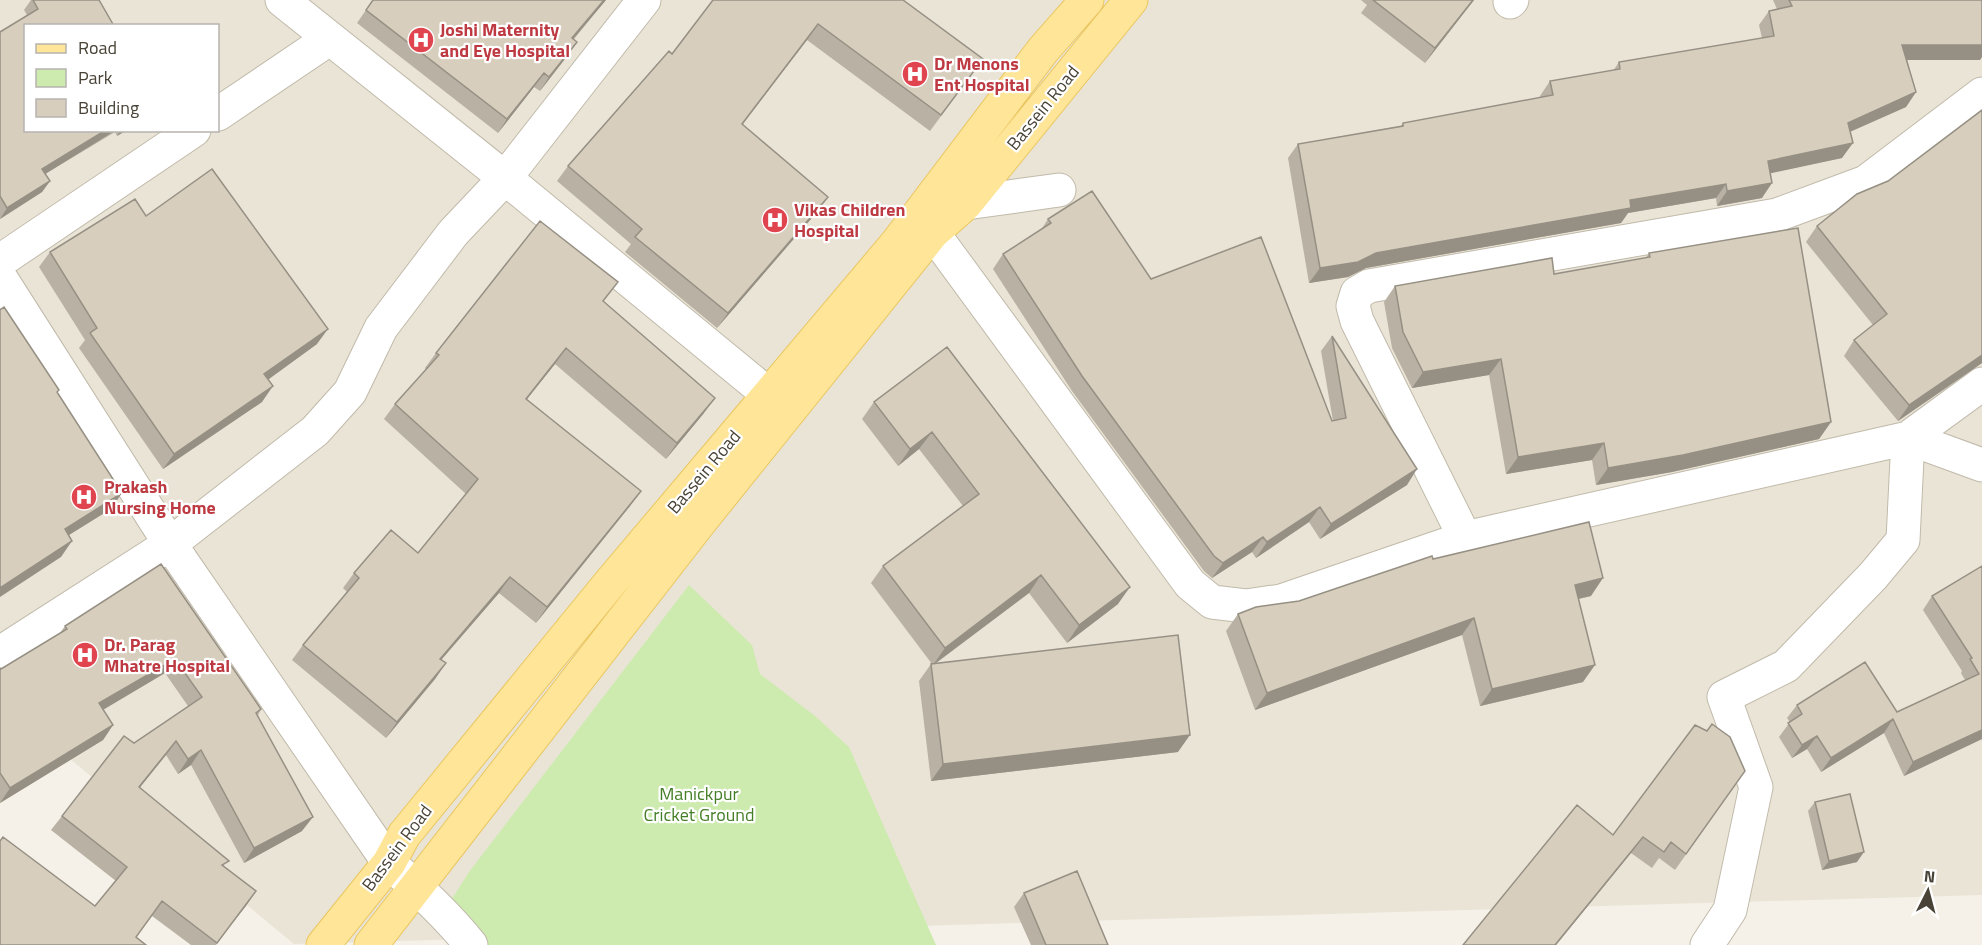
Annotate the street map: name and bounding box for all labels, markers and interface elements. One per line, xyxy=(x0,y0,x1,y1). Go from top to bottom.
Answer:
place label: Joshi Maternity and Eye Hospital xyxy=(440,16,570,64)
legend xyxy=(24,24,219,132)
hospital icon: Joshi Maternity and Eye Hospital xyxy=(406,25,436,55)
text: Road xyxy=(78,34,117,61)
place label: Dr Menons Ent Hospital xyxy=(934,50,1030,98)
hospital icon: Dr Menons Ent Hospital xyxy=(900,59,930,89)
street label: Bassein Road xyxy=(1000,59,1085,156)
text: Park xyxy=(78,64,113,91)
text: Building xyxy=(78,94,139,121)
place label: Vikas Children Hospital xyxy=(794,196,905,244)
hospital icon: Vikas Children Hospital xyxy=(760,205,790,235)
street label: Bassein Road xyxy=(660,424,747,520)
place label: Prakash Nursing Home xyxy=(104,473,216,521)
hospital icon: Prakash Nursing Home xyxy=(69,482,99,512)
place label: Dr. Parag Mhatre Hospital xyxy=(104,631,230,679)
hospital icon: Dr. Parag Mhatre Hospital xyxy=(70,640,100,670)
park label: Manickpur Cricket Ground xyxy=(644,780,754,828)
street label: Bassein Road xyxy=(355,799,438,897)
north arrow xyxy=(1898,861,1958,921)
text: N xyxy=(1923,864,1936,889)

